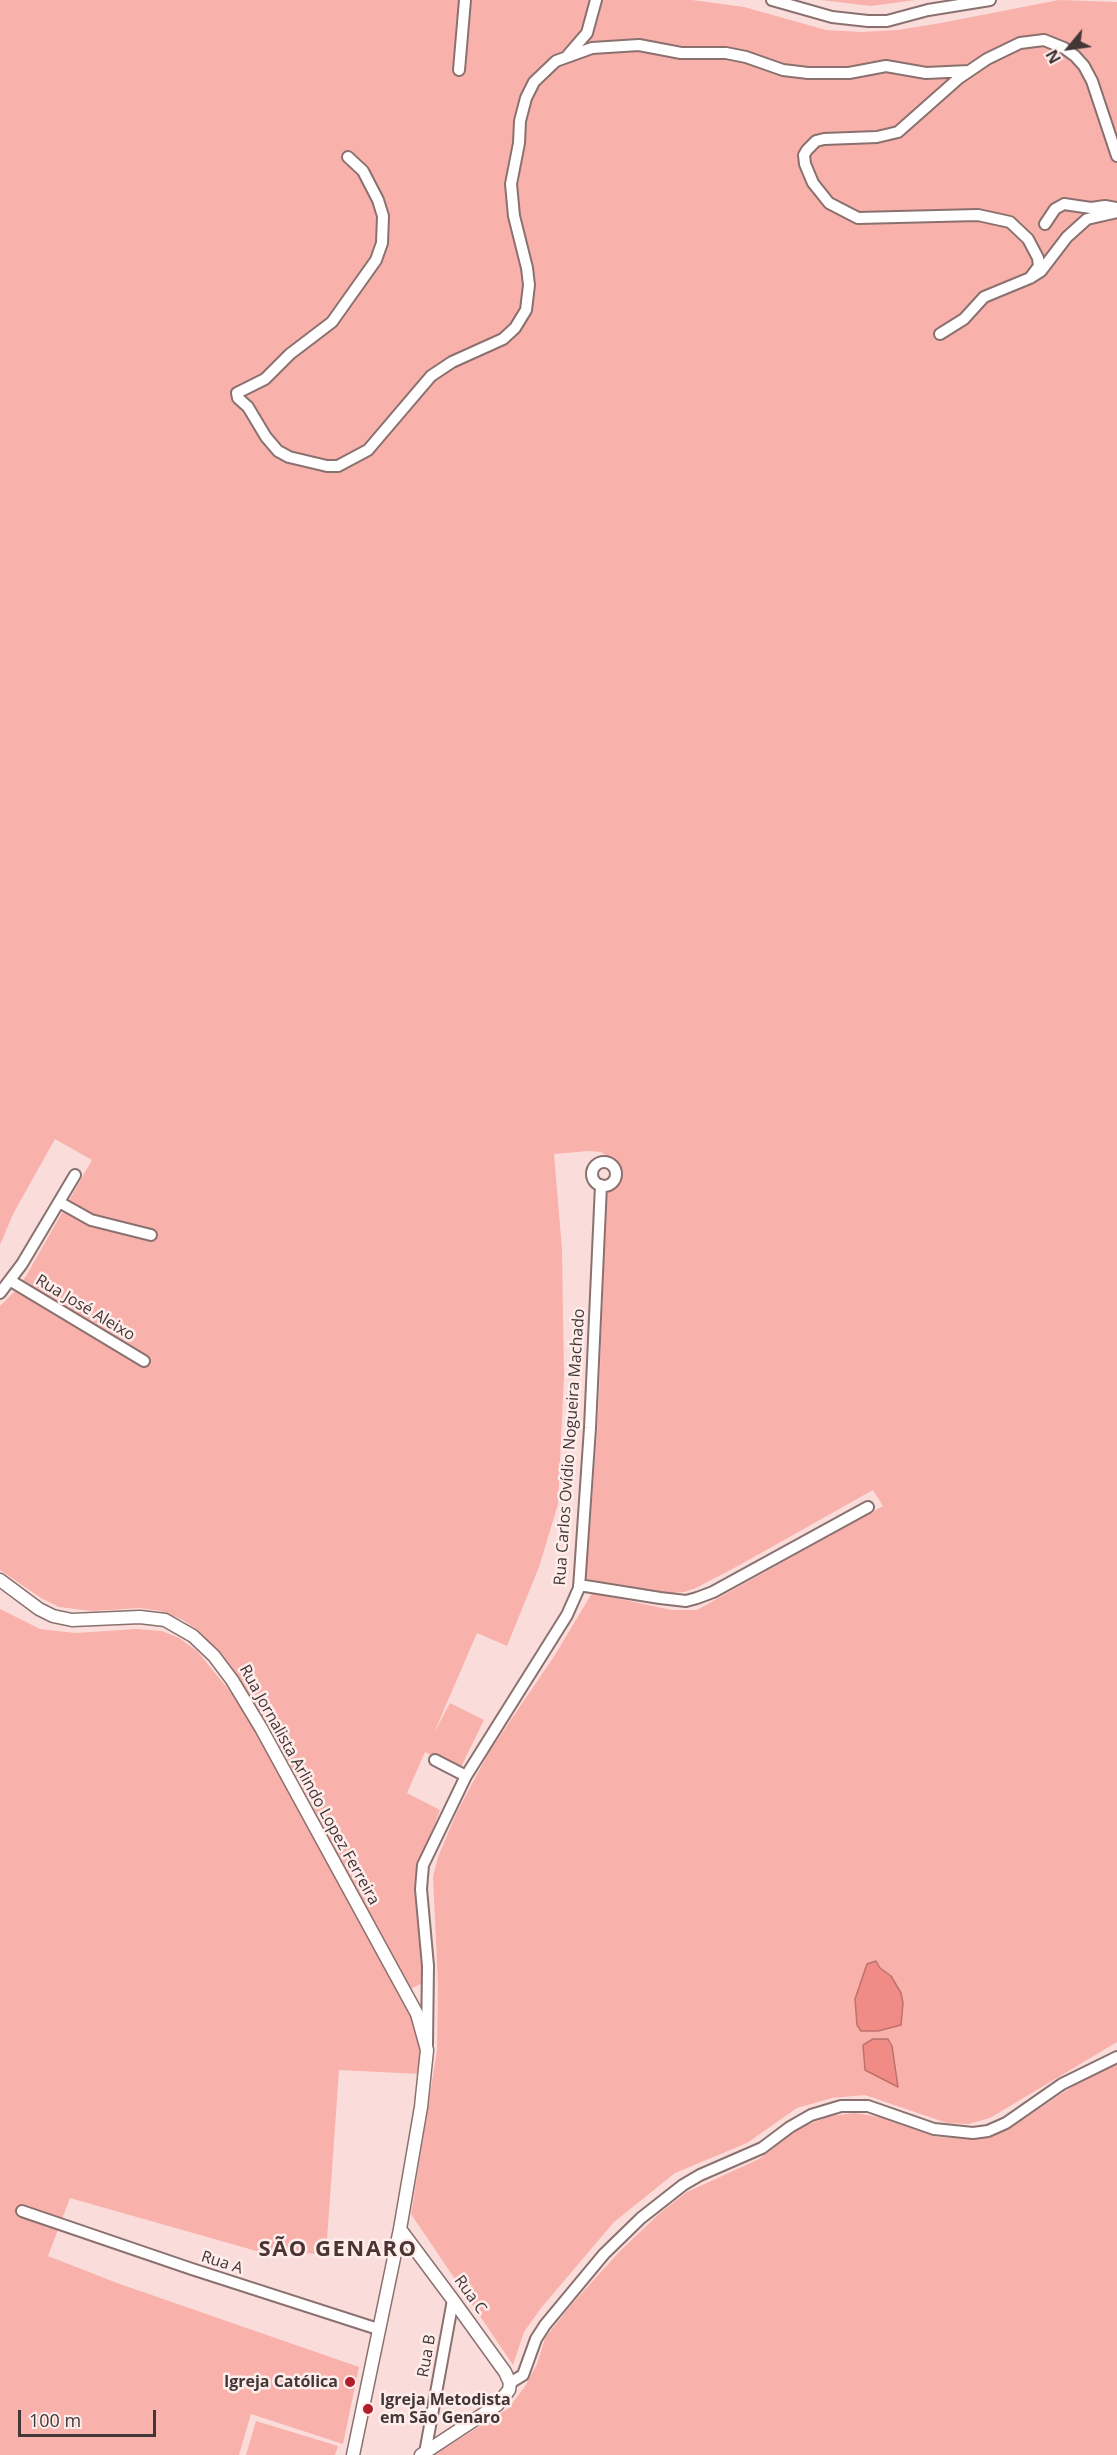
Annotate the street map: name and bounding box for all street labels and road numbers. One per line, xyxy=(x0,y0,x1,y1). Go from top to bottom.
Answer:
street label: Rua José Aleixo xyxy=(32,1271,138,1345)
street label: Rua Carlos Ovídio Nogueira Machado xyxy=(551,1308,589,1586)
street label: Rua Jornalista Arlindo Lopez Ferreira xyxy=(235,1662,383,1908)
street label: Rua A xyxy=(199,2247,245,2279)
street label: Rua C xyxy=(450,2272,490,2318)
street label: Rua B xyxy=(414,2333,440,2379)

